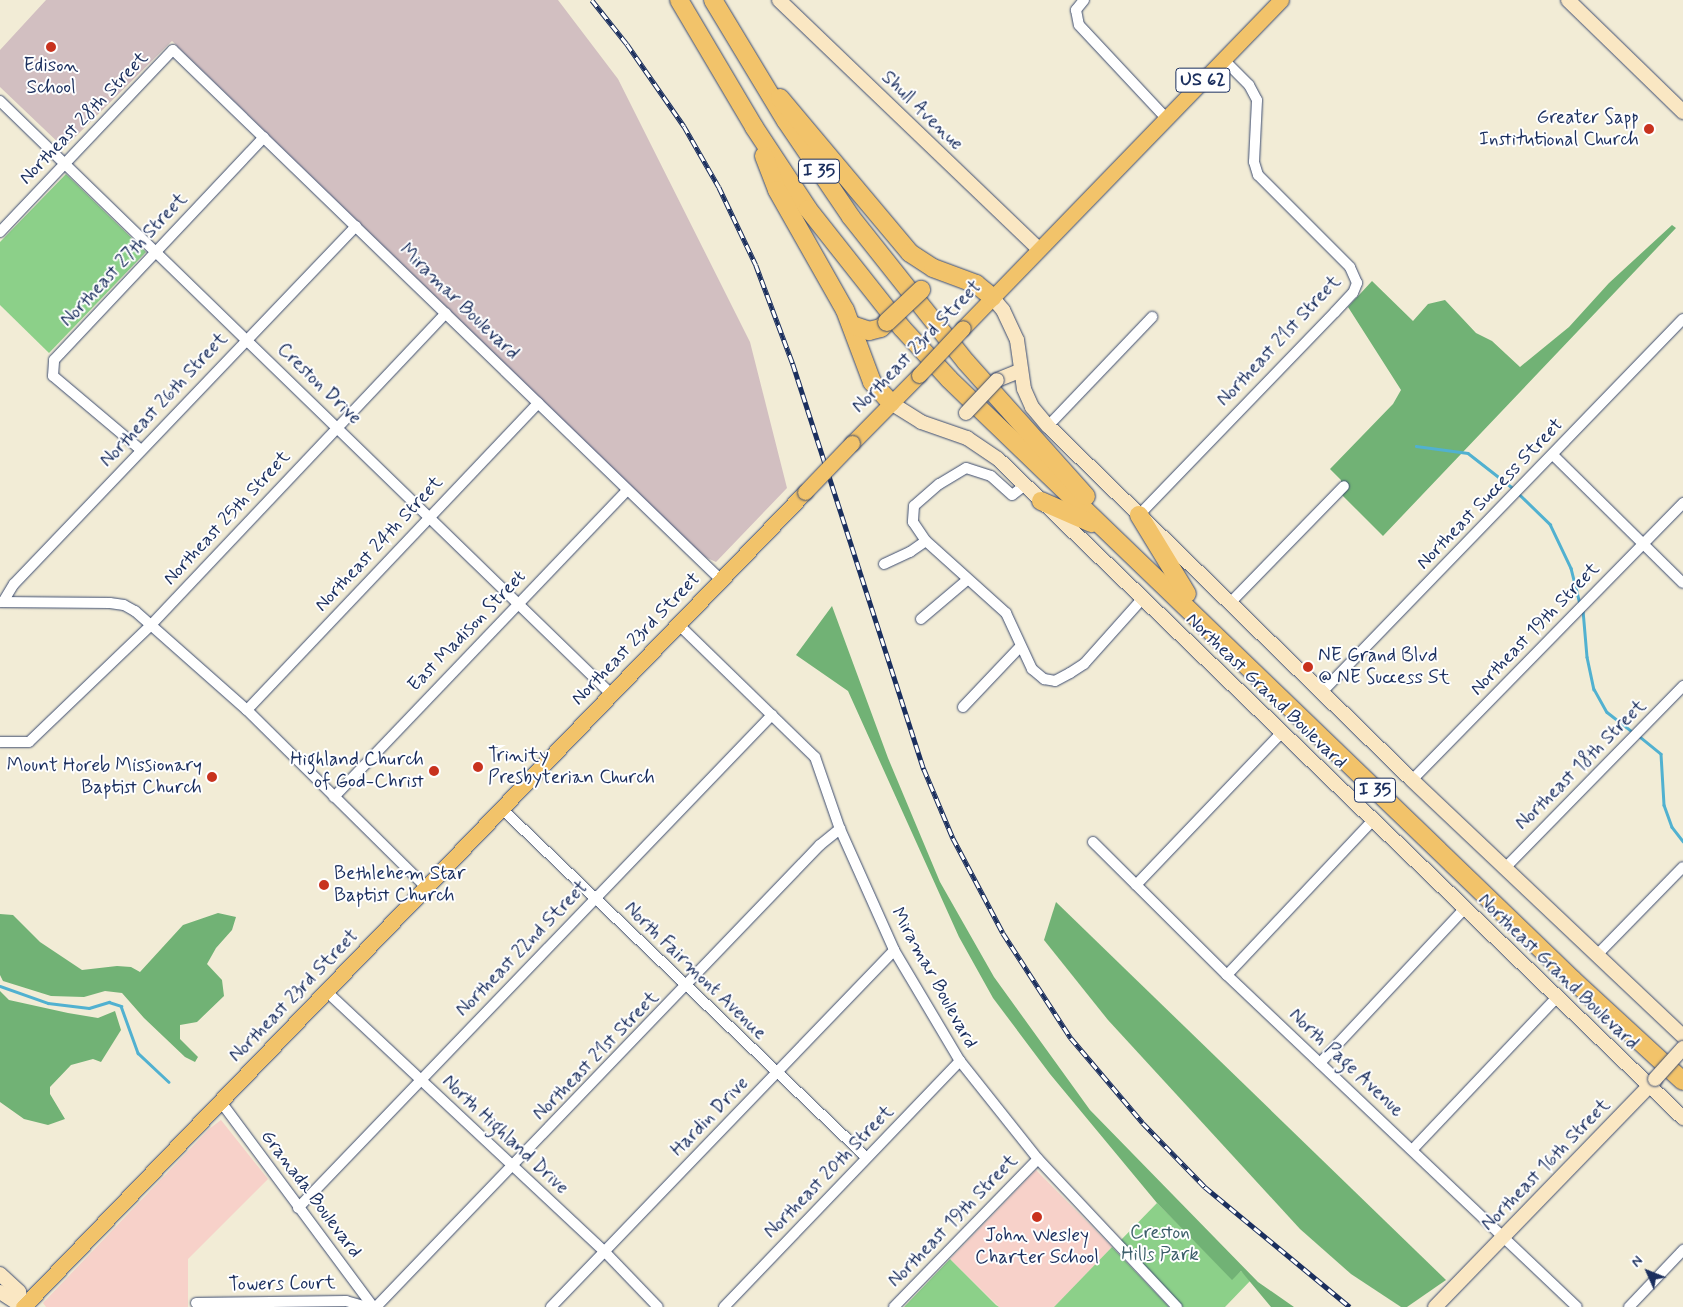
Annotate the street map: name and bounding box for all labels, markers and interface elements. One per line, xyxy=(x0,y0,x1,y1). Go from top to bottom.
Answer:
marker: Edison School xyxy=(45,41,57,53)
street label: Northeast 28th Street xyxy=(15,47,153,189)
place label: Edison School xyxy=(24,55,78,99)
road number: US 62 xyxy=(1174,64,1232,96)
street label: Shull Avenue xyxy=(877,67,967,155)
place label: Greater Sapp Institutional Church xyxy=(1475,107,1639,151)
marker: Greater Sapp Institutional Church xyxy=(1643,123,1655,135)
road number: I 35 xyxy=(798,156,840,187)
street label: Northeast 27th Street xyxy=(56,188,192,332)
street label: Miramar Boulevard xyxy=(394,239,524,365)
street label: Northeast 21st Street xyxy=(1212,271,1346,411)
street label: Northeast 23rd Street xyxy=(848,276,986,418)
street label: Northeast 26th Street xyxy=(96,328,232,472)
street label: Creston Drive xyxy=(273,339,365,429)
street label: Northeast Success Street xyxy=(1412,414,1568,574)
street label: Northeast 25th Street xyxy=(159,446,295,590)
street label: Northeast 24th Street xyxy=(310,471,448,617)
street label: Northeast 19th Street xyxy=(1466,558,1604,700)
street label: East Madison Street xyxy=(402,564,532,698)
street label: Northeast 23rd Street xyxy=(567,568,705,710)
street label: Northeast Grand Boulevard xyxy=(1181,608,1351,774)
place label: NE Grand Blvd @ NE Success St xyxy=(1318,645,1448,689)
marker: NE Grand Blvd @ NE Success St xyxy=(1302,661,1314,673)
street label: Northeast 18th Street xyxy=(1511,695,1651,835)
place label: Trinity Presbyterian Church xyxy=(488,745,659,789)
place label: Highland Church of God-Christ xyxy=(290,749,424,793)
place label: Mount Horeb Missionary Baptist Church xyxy=(9,755,202,799)
marker: Trinity Presbyterian Church xyxy=(472,761,484,773)
marker: Highland Church of God-Christ xyxy=(428,765,440,777)
marker: Mount Horeb Missionary Baptist Church xyxy=(206,771,218,783)
road number: I 35 xyxy=(1354,774,1396,806)
place label: Bethlehem Star Baptist Church xyxy=(334,863,466,907)
street label: Northeast 22nd Street xyxy=(452,877,592,1021)
marker: Bethlehem Star Baptist Church xyxy=(318,879,330,891)
street label: Northeast Grand Boulevard xyxy=(1473,889,1643,1055)
street label: North Fairmont Avenue xyxy=(619,897,771,1045)
street label: Miramar Boulevard xyxy=(886,903,982,1053)
street label: Northeast 23rd Street xyxy=(225,925,363,1067)
street label: Northeast 21st Street xyxy=(528,987,664,1125)
street label: North Page Avenue xyxy=(1283,1003,1409,1123)
street label: North Highland Drive xyxy=(437,1070,573,1200)
street label: Hardin Drive xyxy=(667,1073,753,1161)
street label: Northeast 16th Street xyxy=(1477,1094,1615,1236)
street label: Northeast 20th Street xyxy=(759,1101,899,1243)
street label: Granada Boulevard xyxy=(255,1125,367,1263)
street label: Northeast 19th Street xyxy=(884,1150,1022,1292)
marker: John Wesley Charter School xyxy=(1031,1211,1043,1223)
park label: Creston Hills Park xyxy=(1122,1222,1198,1266)
place label: John Wesley Charter School xyxy=(975,1225,1099,1269)
north arrow xyxy=(1623,1247,1673,1297)
text: N xyxy=(1627,1252,1647,1271)
street label: Towers Court xyxy=(229,1272,335,1296)

